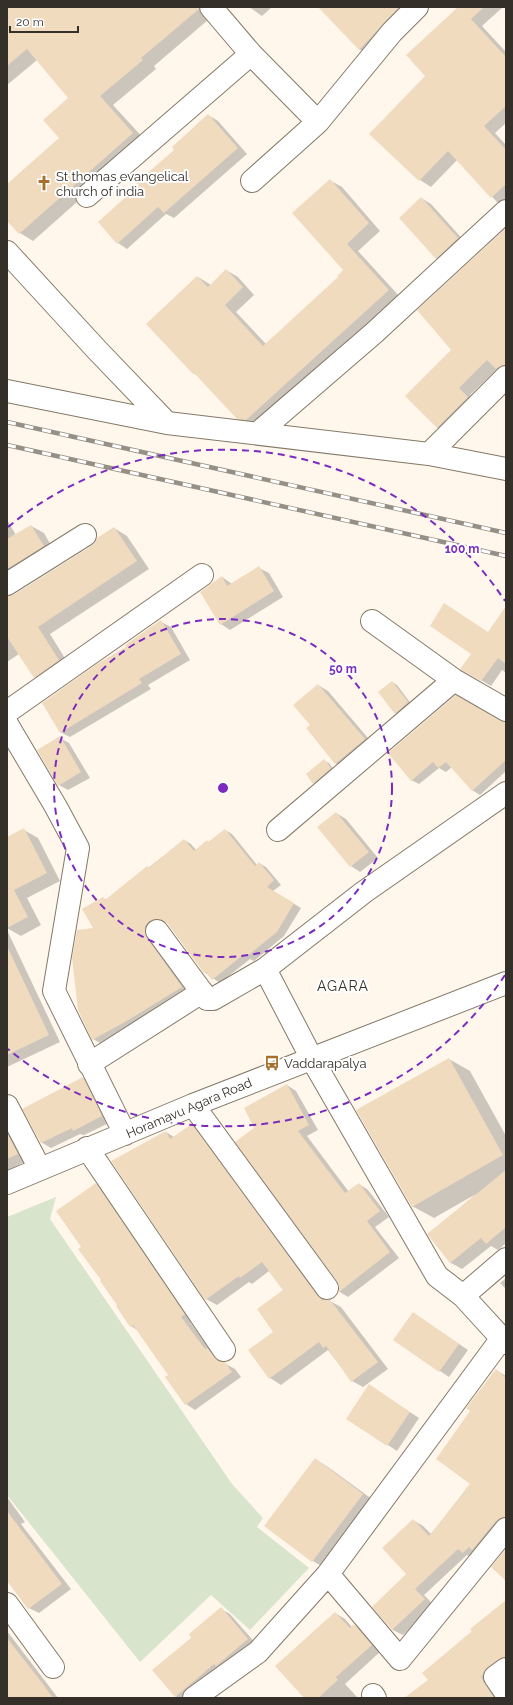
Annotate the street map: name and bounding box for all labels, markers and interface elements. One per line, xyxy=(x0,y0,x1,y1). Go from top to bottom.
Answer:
scale bar xyxy=(10,8,78,34)
text: 20 m xyxy=(16,15,44,29)
place label: St thomas evangelical church of india xyxy=(56,169,189,199)
church icon: St thomas evangelical church of india xyxy=(35,174,53,192)
text: 100 m xyxy=(445,542,479,556)
text: 50 m xyxy=(329,662,357,676)
centre of rings xyxy=(216,781,230,795)
district label: AGARA xyxy=(317,978,369,994)
bus stop icon: Vaddarapalya xyxy=(263,1054,281,1072)
place label: Vaddarapalya xyxy=(284,1056,367,1071)
street label: Horamavu Agara Road xyxy=(124,1075,254,1141)

